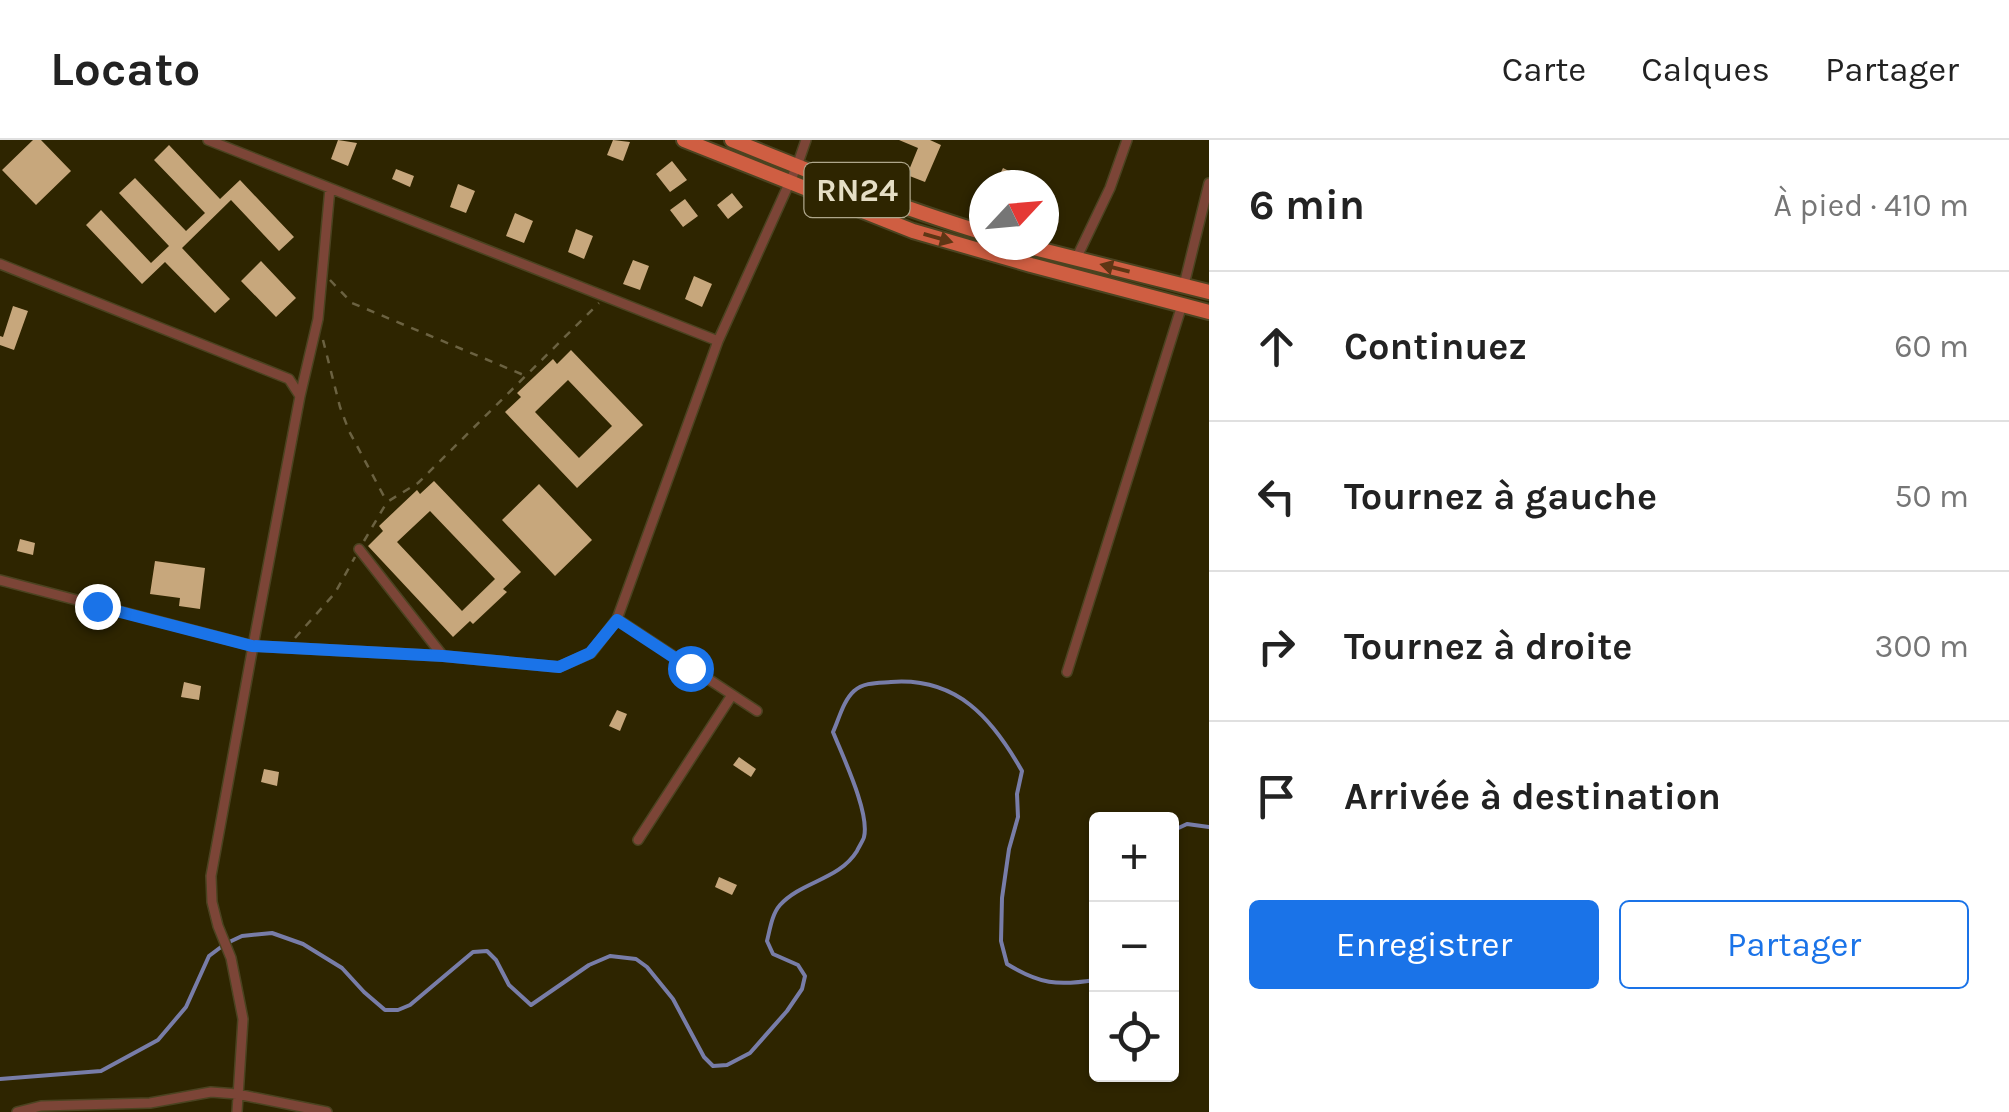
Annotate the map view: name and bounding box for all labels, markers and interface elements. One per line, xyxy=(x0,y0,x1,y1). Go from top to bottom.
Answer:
text: Locato xyxy=(50,41,200,97)
text: Carte xyxy=(1502,49,1586,90)
text: Calques xyxy=(1641,49,1770,90)
text: Partager xyxy=(1825,49,1959,90)
road number: RN24 xyxy=(804,163,910,217)
north arrow xyxy=(969,170,1059,260)
text: 6 min xyxy=(1249,180,1365,230)
text: À pied · 410 m xyxy=(1773,187,1969,224)
one-way arrow xyxy=(923,231,954,246)
one-way arrow xyxy=(1099,260,1130,275)
icon: ahead xyxy=(1249,319,1304,374)
text: Continuez xyxy=(1344,324,1527,369)
text: 60 m xyxy=(1894,328,1969,365)
icon: left xyxy=(1249,469,1304,524)
text: Tournez à gauche xyxy=(1344,474,1657,519)
text: 50 m xyxy=(1894,478,1969,515)
route end xyxy=(75,584,121,630)
icon: right xyxy=(1249,619,1304,674)
text: Tournez à droite xyxy=(1344,624,1632,669)
text: 300 m xyxy=(1875,628,1969,665)
route start xyxy=(668,646,714,692)
icon: arrive xyxy=(1249,769,1304,824)
text: Arrivée à destination xyxy=(1344,774,1721,819)
map controls xyxy=(1089,812,1179,1082)
button: + xyxy=(1089,812,1179,902)
button: Enregistrer xyxy=(1249,900,1599,989)
button: Partager xyxy=(1619,900,1969,989)
button: − xyxy=(1089,902,1179,992)
button: locate xyxy=(1089,992,1179,1082)

